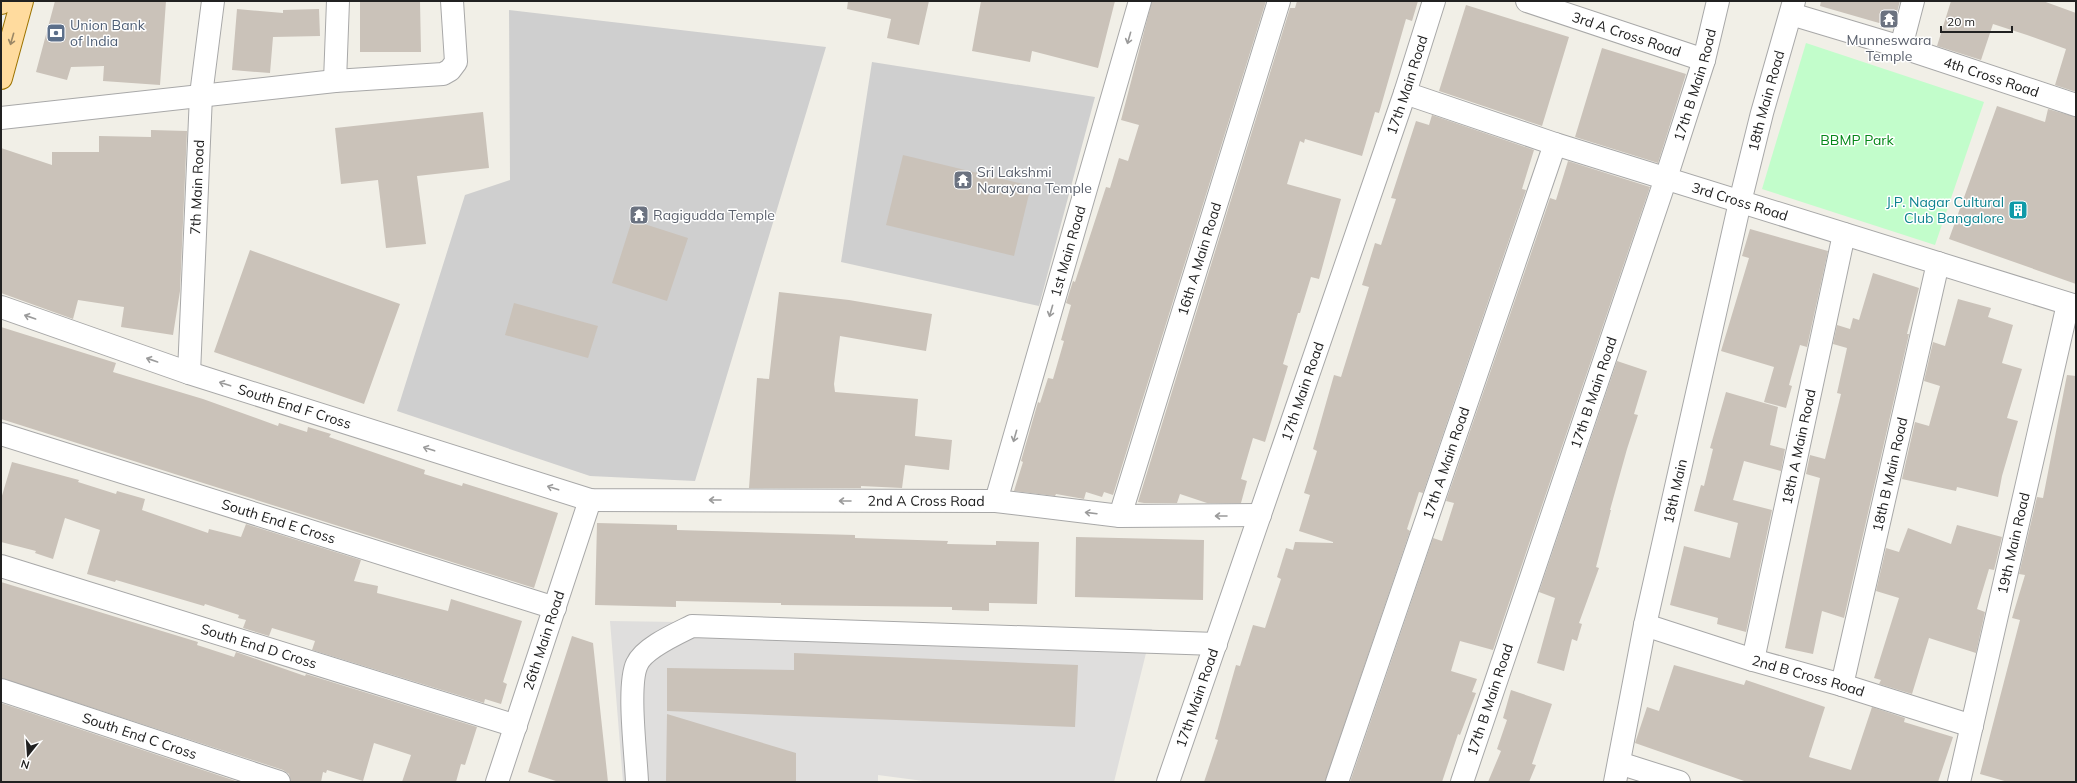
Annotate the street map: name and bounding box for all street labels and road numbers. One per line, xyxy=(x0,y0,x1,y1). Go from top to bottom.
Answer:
street label: 3rd A Cross Road xyxy=(1570,8,1683,61)
street label: 17th B Main Road xyxy=(1669,27,1720,144)
street label: 17th Main Road xyxy=(1382,33,1432,137)
street label: 18th Main Road xyxy=(1744,48,1788,153)
street label: 4th Cross Road xyxy=(1941,53,2041,101)
street label: 7th Main Road xyxy=(186,139,208,235)
street label: 3rd Cross Road xyxy=(1689,178,1790,225)
street label: 16th A Main Road xyxy=(1173,200,1225,318)
street label: 1st Main Road xyxy=(1046,204,1090,299)
street label: 17th B Main Road xyxy=(1566,334,1621,451)
street label: 17th Main Road xyxy=(1277,340,1328,443)
street label: South End F Cross xyxy=(236,380,354,433)
street label: 18th A Main Road xyxy=(1777,387,1820,506)
street label: 17th A Main Road xyxy=(1418,405,1473,522)
street label: 18th B Main Road xyxy=(1868,415,1912,533)
street label: 18th Main xyxy=(1659,457,1691,525)
street label: 19th Main Road xyxy=(1993,491,2034,596)
street label: 2nd A Cross Road xyxy=(868,492,985,510)
street label: South End E Cross xyxy=(219,495,338,548)
street label: 26th Main Road xyxy=(519,588,568,692)
street label: South End D Cross xyxy=(199,620,319,673)
street label: 17th B Main Road xyxy=(1463,641,1517,758)
street label: 17th Main Road xyxy=(1172,646,1222,750)
street label: 2nd B Cross Road xyxy=(1750,651,1867,701)
street label: South End C Cross xyxy=(80,709,199,763)

